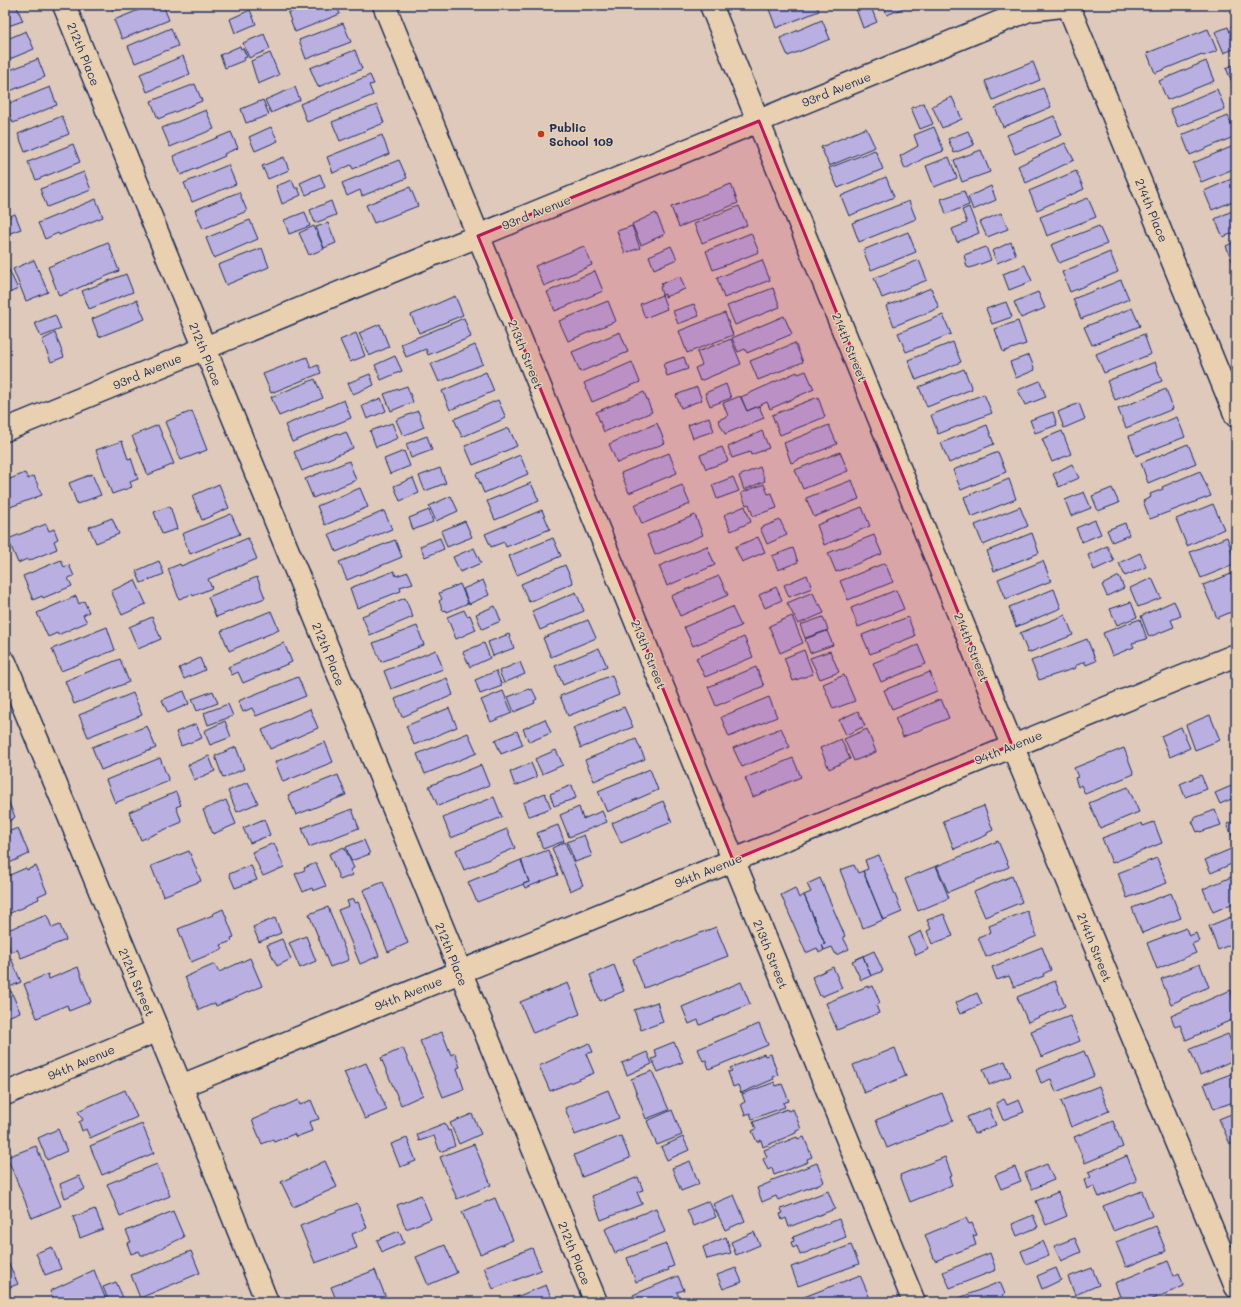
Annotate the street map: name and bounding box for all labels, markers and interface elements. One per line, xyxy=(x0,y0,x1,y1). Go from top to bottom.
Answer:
street label: 212th Place xyxy=(64,20,104,88)
street label: 93rd Avenue xyxy=(799,68,873,110)
place label: Public School 109 xyxy=(549,119,613,149)
marker: Public School 109 xyxy=(536,129,546,139)
street label: 214th Place xyxy=(1132,176,1172,244)
street label: 93rd Avenue xyxy=(499,191,573,233)
street label: 214th Street xyxy=(829,310,871,384)
street label: 213th Street xyxy=(505,317,547,391)
street label: 212th Place xyxy=(186,320,226,388)
street label: 93rd Avenue xyxy=(110,349,184,393)
street label: 214th Street xyxy=(951,610,993,684)
street label: 213th Street xyxy=(628,617,670,691)
street label: 212th Place xyxy=(309,620,349,688)
street label: 94th Avenue xyxy=(972,726,1044,768)
street label: 94th Avenue xyxy=(672,849,744,891)
street label: 214th Street xyxy=(1074,910,1116,984)
street label: 213th Street xyxy=(750,917,792,991)
street label: 212th Place xyxy=(432,920,472,988)
street label: 212th Street xyxy=(115,945,159,1019)
street label: 94th Avenue xyxy=(372,972,444,1014)
street label: 94th Avenue xyxy=(45,1041,117,1083)
street label: 212th Place xyxy=(555,1219,595,1287)

